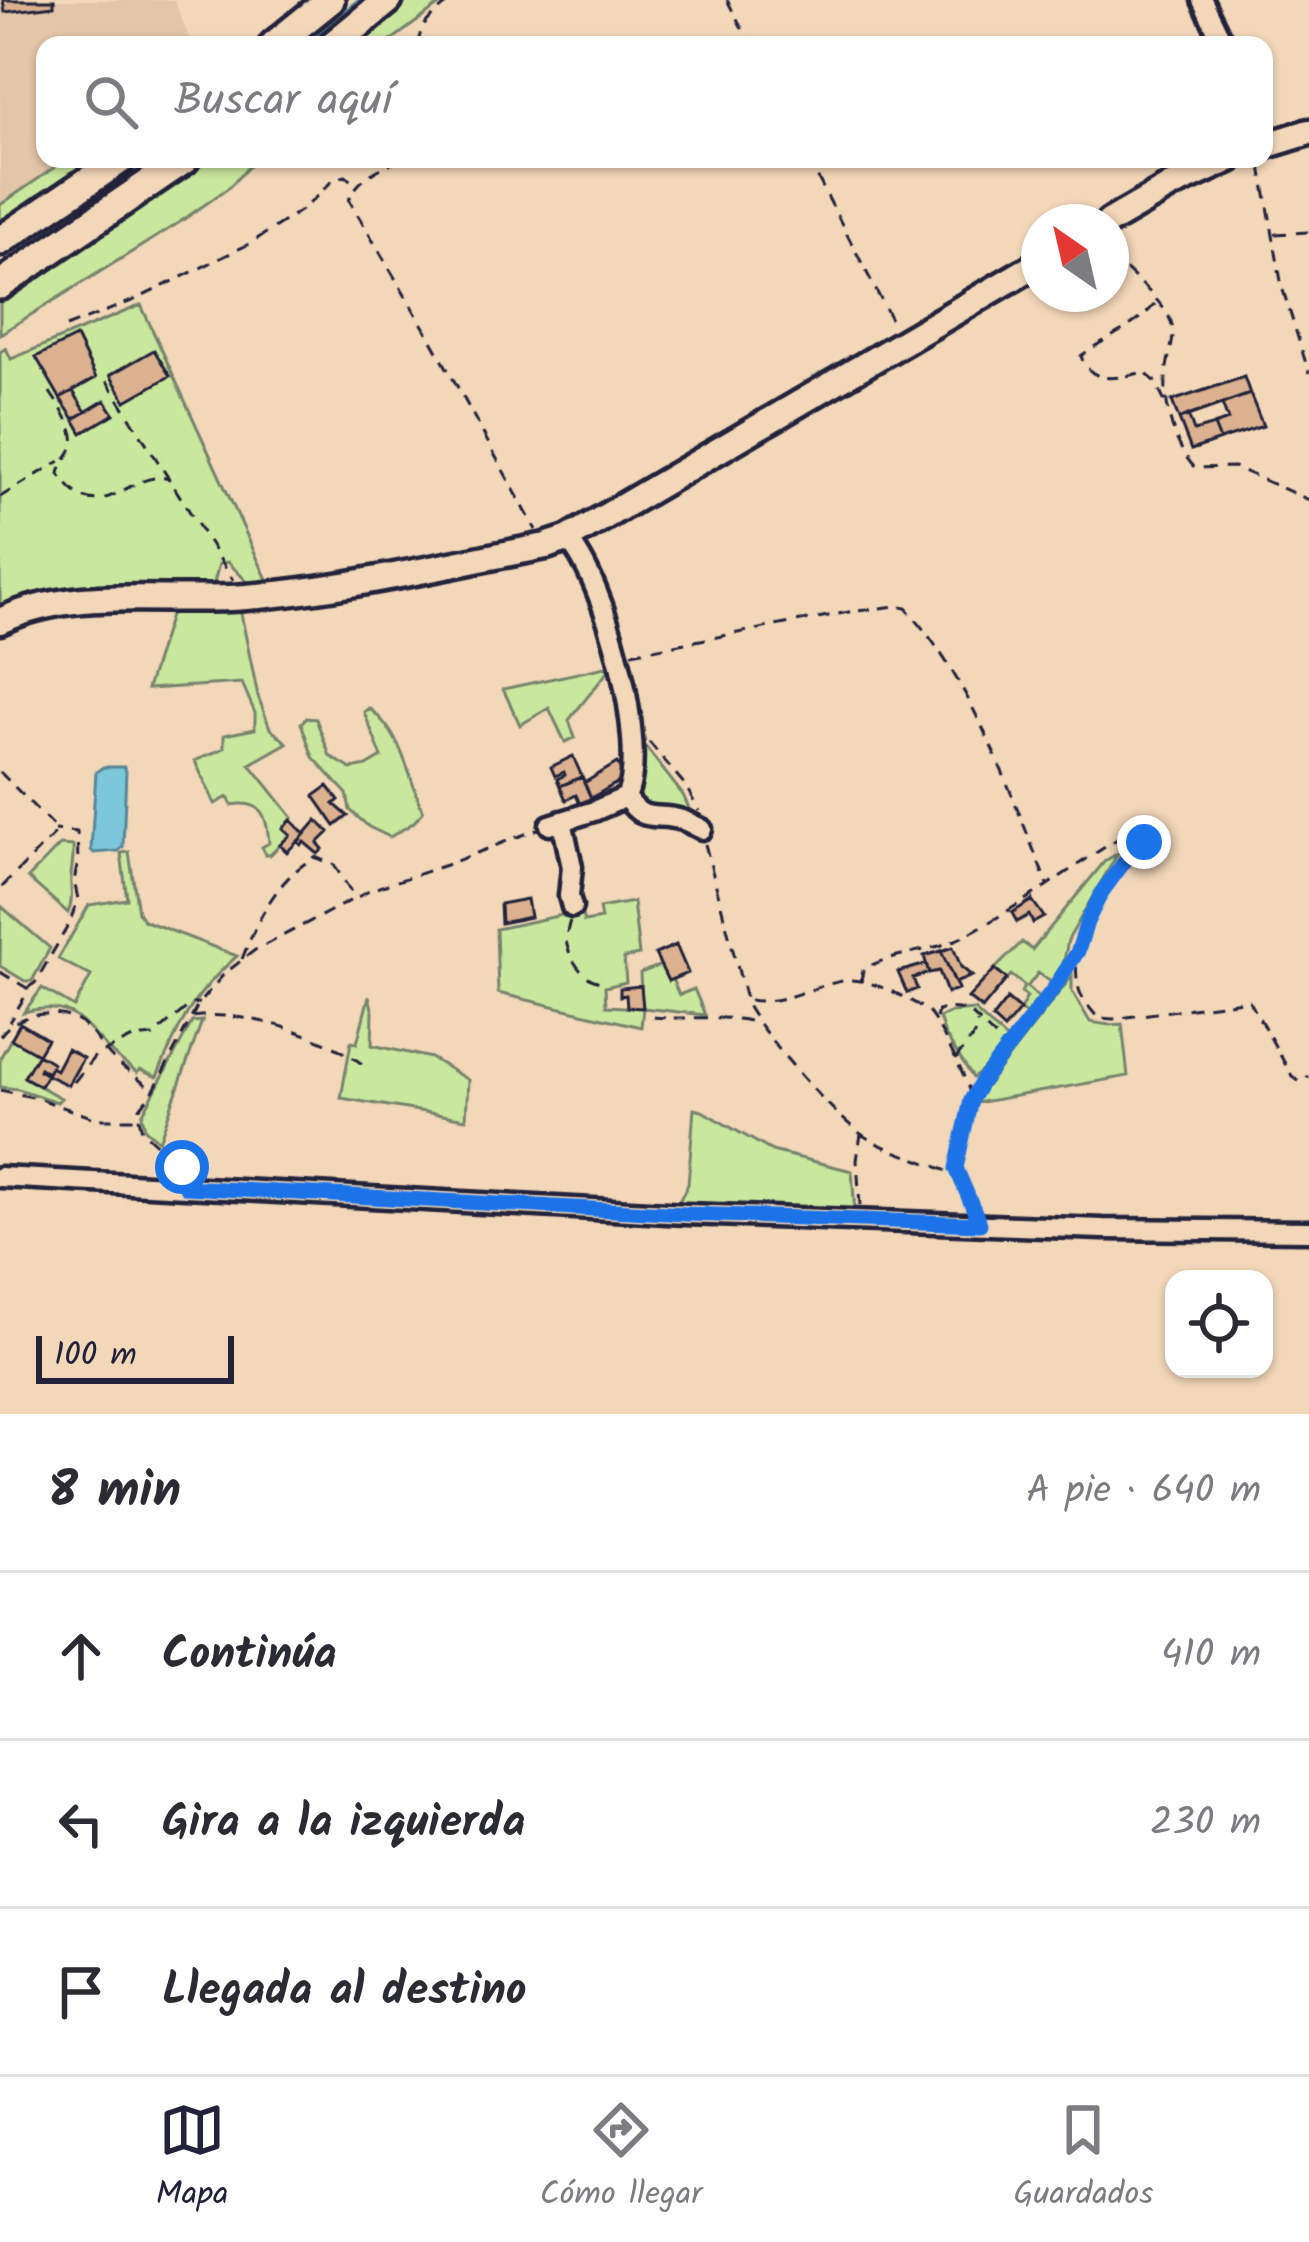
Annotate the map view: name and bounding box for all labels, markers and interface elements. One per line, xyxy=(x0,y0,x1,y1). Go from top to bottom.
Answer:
search box xyxy=(36,36,1273,168)
text: Buscar aquí xyxy=(174,66,392,138)
icon: search xyxy=(78,69,144,135)
north arrow xyxy=(1021,204,1129,312)
route end xyxy=(1117,815,1171,869)
route start xyxy=(155,1140,209,1194)
map controls xyxy=(1165,1270,1273,1378)
button: locate xyxy=(1165,1270,1273,1378)
scale bar xyxy=(36,1330,234,1383)
text: 100 m xyxy=(54,1330,137,1383)
text: 8 min xyxy=(48,1452,181,1533)
text: A pie · 640 m xyxy=(1026,1461,1261,1523)
text: Continúa xyxy=(162,1620,337,1692)
icon: ahead xyxy=(48,1623,114,1689)
text: 410 m xyxy=(1161,1625,1261,1687)
text: Gira a la izquierda xyxy=(162,1788,525,1860)
icon: left xyxy=(48,1791,114,1857)
text: 230 m xyxy=(1150,1793,1261,1855)
text: Llegada al destino xyxy=(162,1956,527,2028)
icon: arrive xyxy=(48,1959,114,2025)
tab: Mapa xyxy=(156,2097,228,2222)
tab: Cómo llegar xyxy=(540,2097,702,2222)
tab: Guardados xyxy=(1013,2097,1153,2222)

